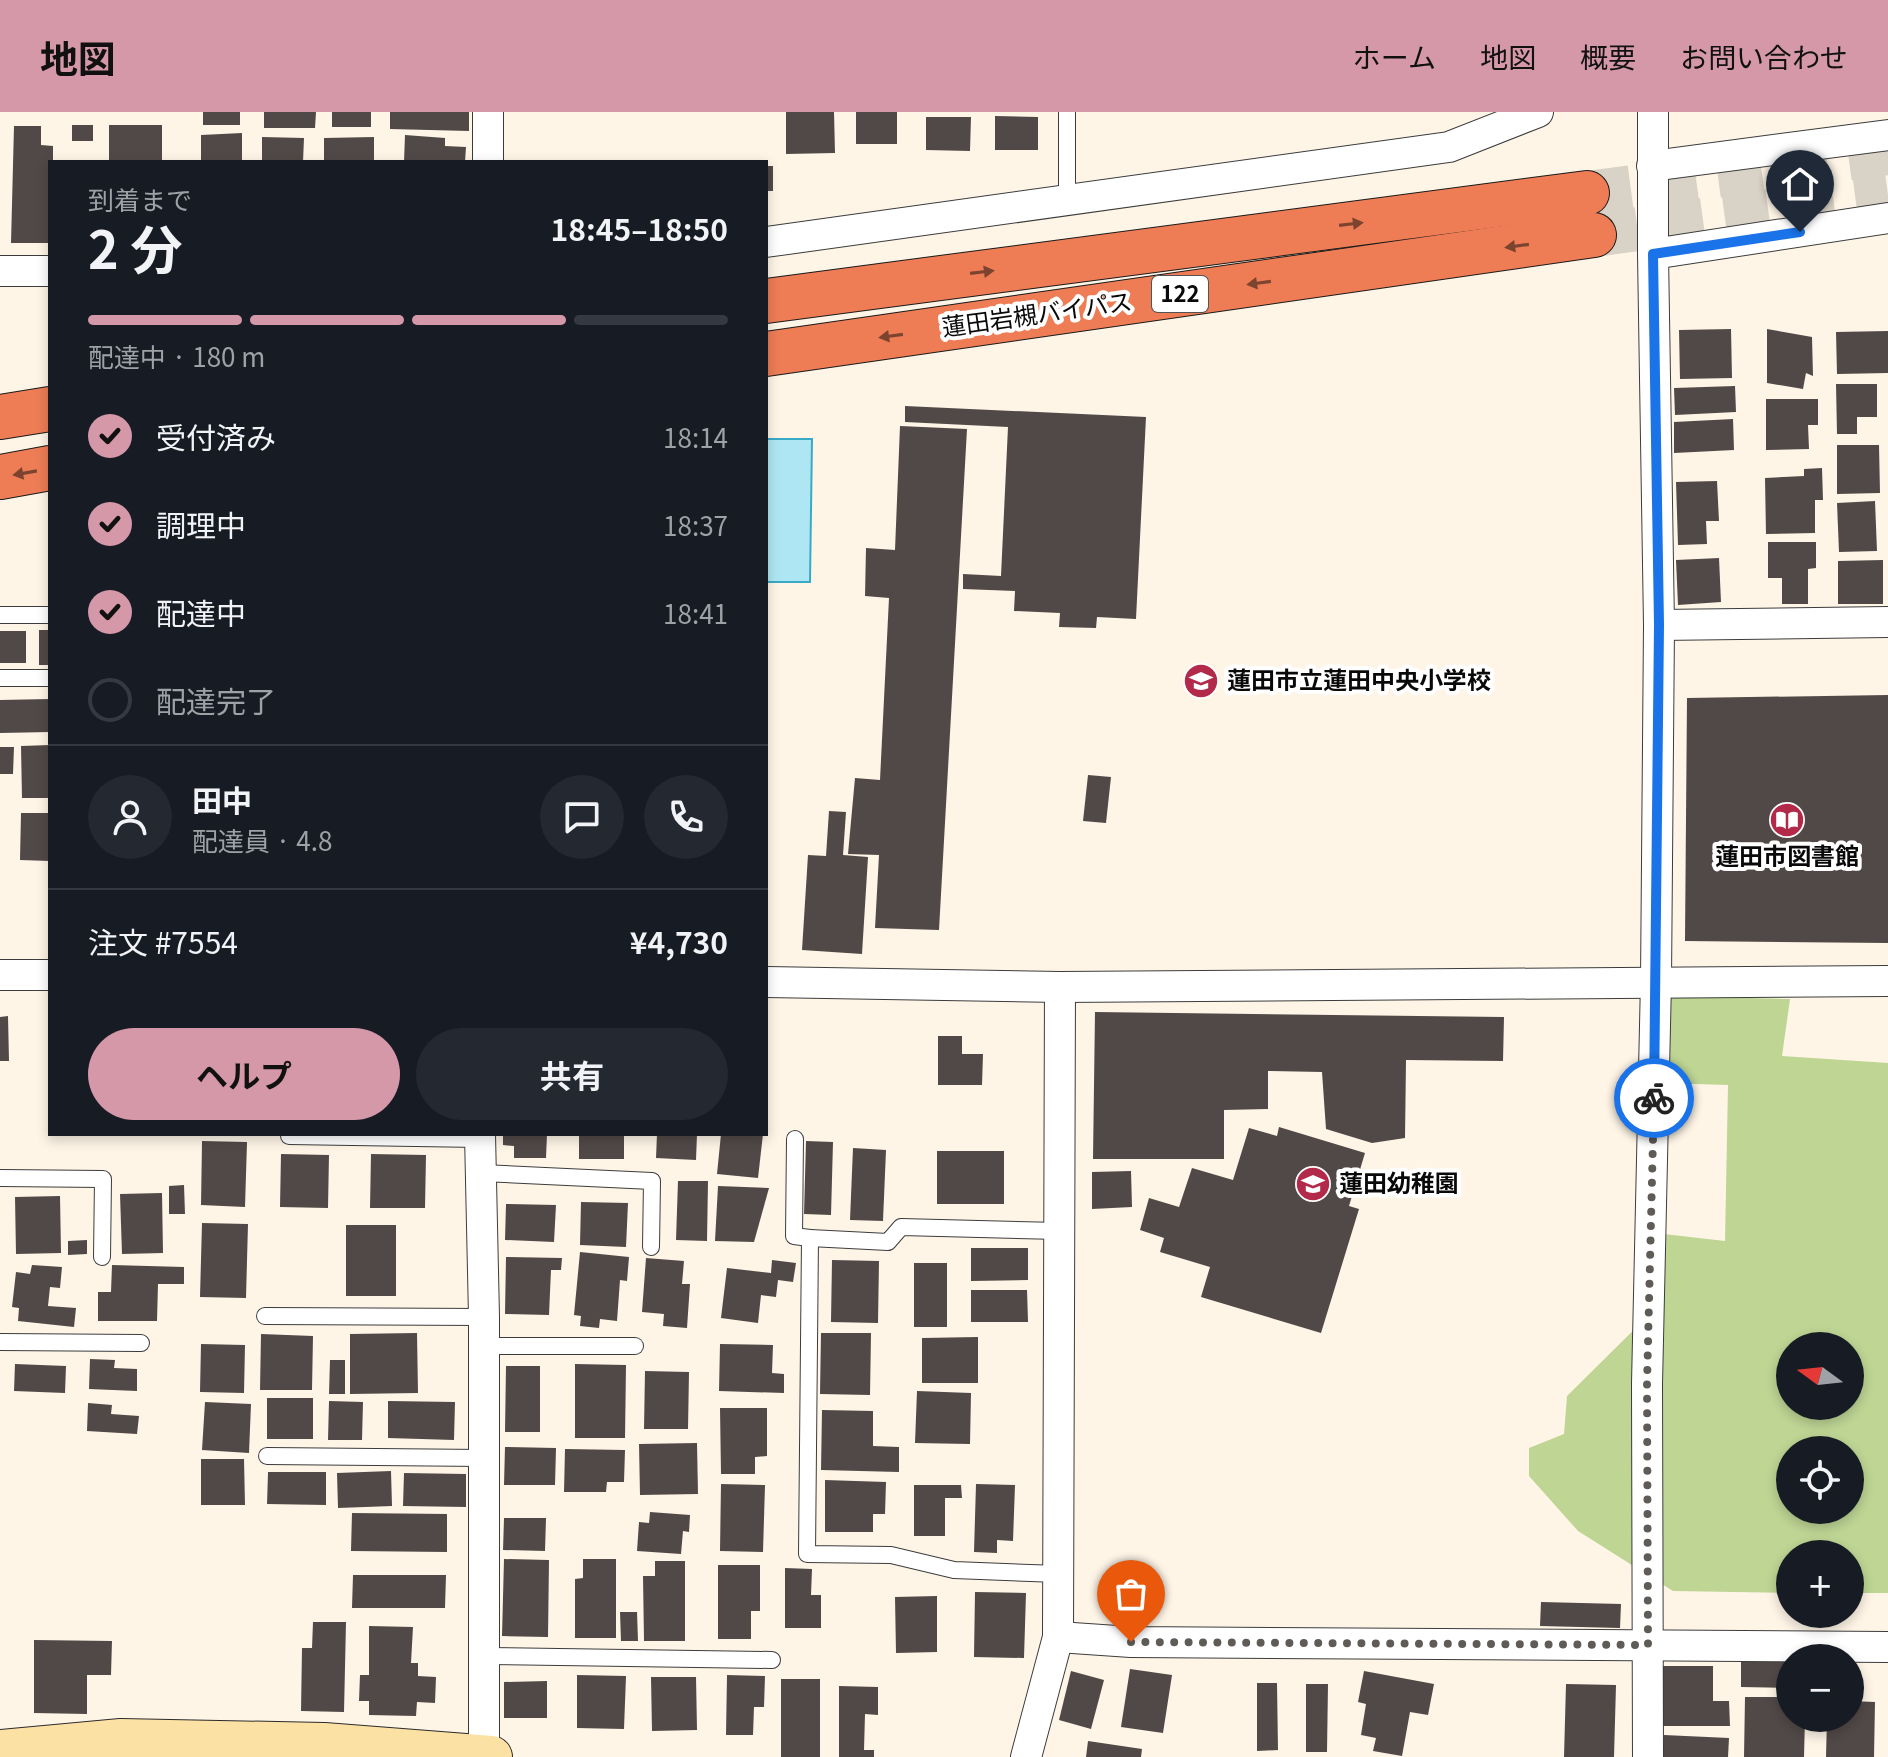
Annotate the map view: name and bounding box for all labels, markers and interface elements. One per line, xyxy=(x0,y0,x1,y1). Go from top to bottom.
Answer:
text: 地図 xyxy=(40,29,116,84)
text: ホーム xyxy=(1353,36,1436,76)
text: 地図 xyxy=(1480,36,1536,76)
text: 概要 xyxy=(1580,36,1636,76)
text: お問い合わせ xyxy=(1680,36,1848,76)
pin xyxy=(1766,150,1834,232)
icon: home xyxy=(1778,162,1822,206)
text: 到着まで xyxy=(88,180,192,217)
text: 18:45–18:50 xyxy=(551,206,728,250)
text: 2 分 xyxy=(88,209,182,284)
one-way arrow xyxy=(1339,217,1364,230)
one-way arrow xyxy=(1504,240,1529,253)
one-way arrow xyxy=(970,266,995,279)
road number: 122 xyxy=(1152,276,1208,312)
one-way arrow xyxy=(1246,277,1271,290)
street label: 蓮田岩槻バイパス xyxy=(939,282,1134,343)
one-way arrow xyxy=(878,330,903,343)
text: 配達中 · 180 m xyxy=(88,337,265,374)
icon: check xyxy=(88,414,132,458)
text: 受付済み xyxy=(156,414,276,458)
text: 18:14 xyxy=(663,418,728,455)
one-way arrow xyxy=(12,467,37,479)
icon: check xyxy=(88,502,132,546)
text: 調理中 xyxy=(156,502,246,546)
text: 18:37 xyxy=(663,506,728,543)
icon: check xyxy=(88,590,132,634)
text: 配達中 xyxy=(156,590,246,634)
text: 18:41 xyxy=(663,594,728,631)
place label: 蓮田市立蓮田中央小学校 xyxy=(1227,661,1491,696)
school or university icon: 蓮田市立蓮田中央小学校 xyxy=(1182,662,1220,700)
text: 配達完了 xyxy=(156,678,276,722)
button: person xyxy=(88,775,172,859)
button: chat xyxy=(540,775,624,859)
button: phone xyxy=(644,775,728,859)
text: 田中 xyxy=(192,777,252,821)
library icon: 蓮田市図書館 xyxy=(1768,801,1806,839)
text: 配達員 · 4.8 xyxy=(192,821,332,858)
place label: 蓮田市図書館 xyxy=(1715,837,1859,872)
text: 注文 #7554 xyxy=(88,919,238,963)
text: ¥4,730 xyxy=(630,919,728,963)
button: ヘルプ xyxy=(88,1028,400,1120)
button: 共有 xyxy=(416,1028,728,1120)
courier xyxy=(1614,1058,1694,1138)
icon: bike xyxy=(1632,1076,1676,1120)
place label: 蓮田幼稚園 xyxy=(1339,1164,1459,1199)
school or university icon: 蓮田幼稚園 xyxy=(1294,1165,1332,1203)
north arrow xyxy=(1776,1332,1864,1420)
map controls xyxy=(1776,1332,1864,1732)
button: locate xyxy=(1776,1436,1864,1524)
button: + xyxy=(1776,1540,1864,1628)
pin xyxy=(1097,1560,1165,1642)
icon: bag xyxy=(1109,1572,1153,1616)
button: − xyxy=(1776,1644,1864,1732)

